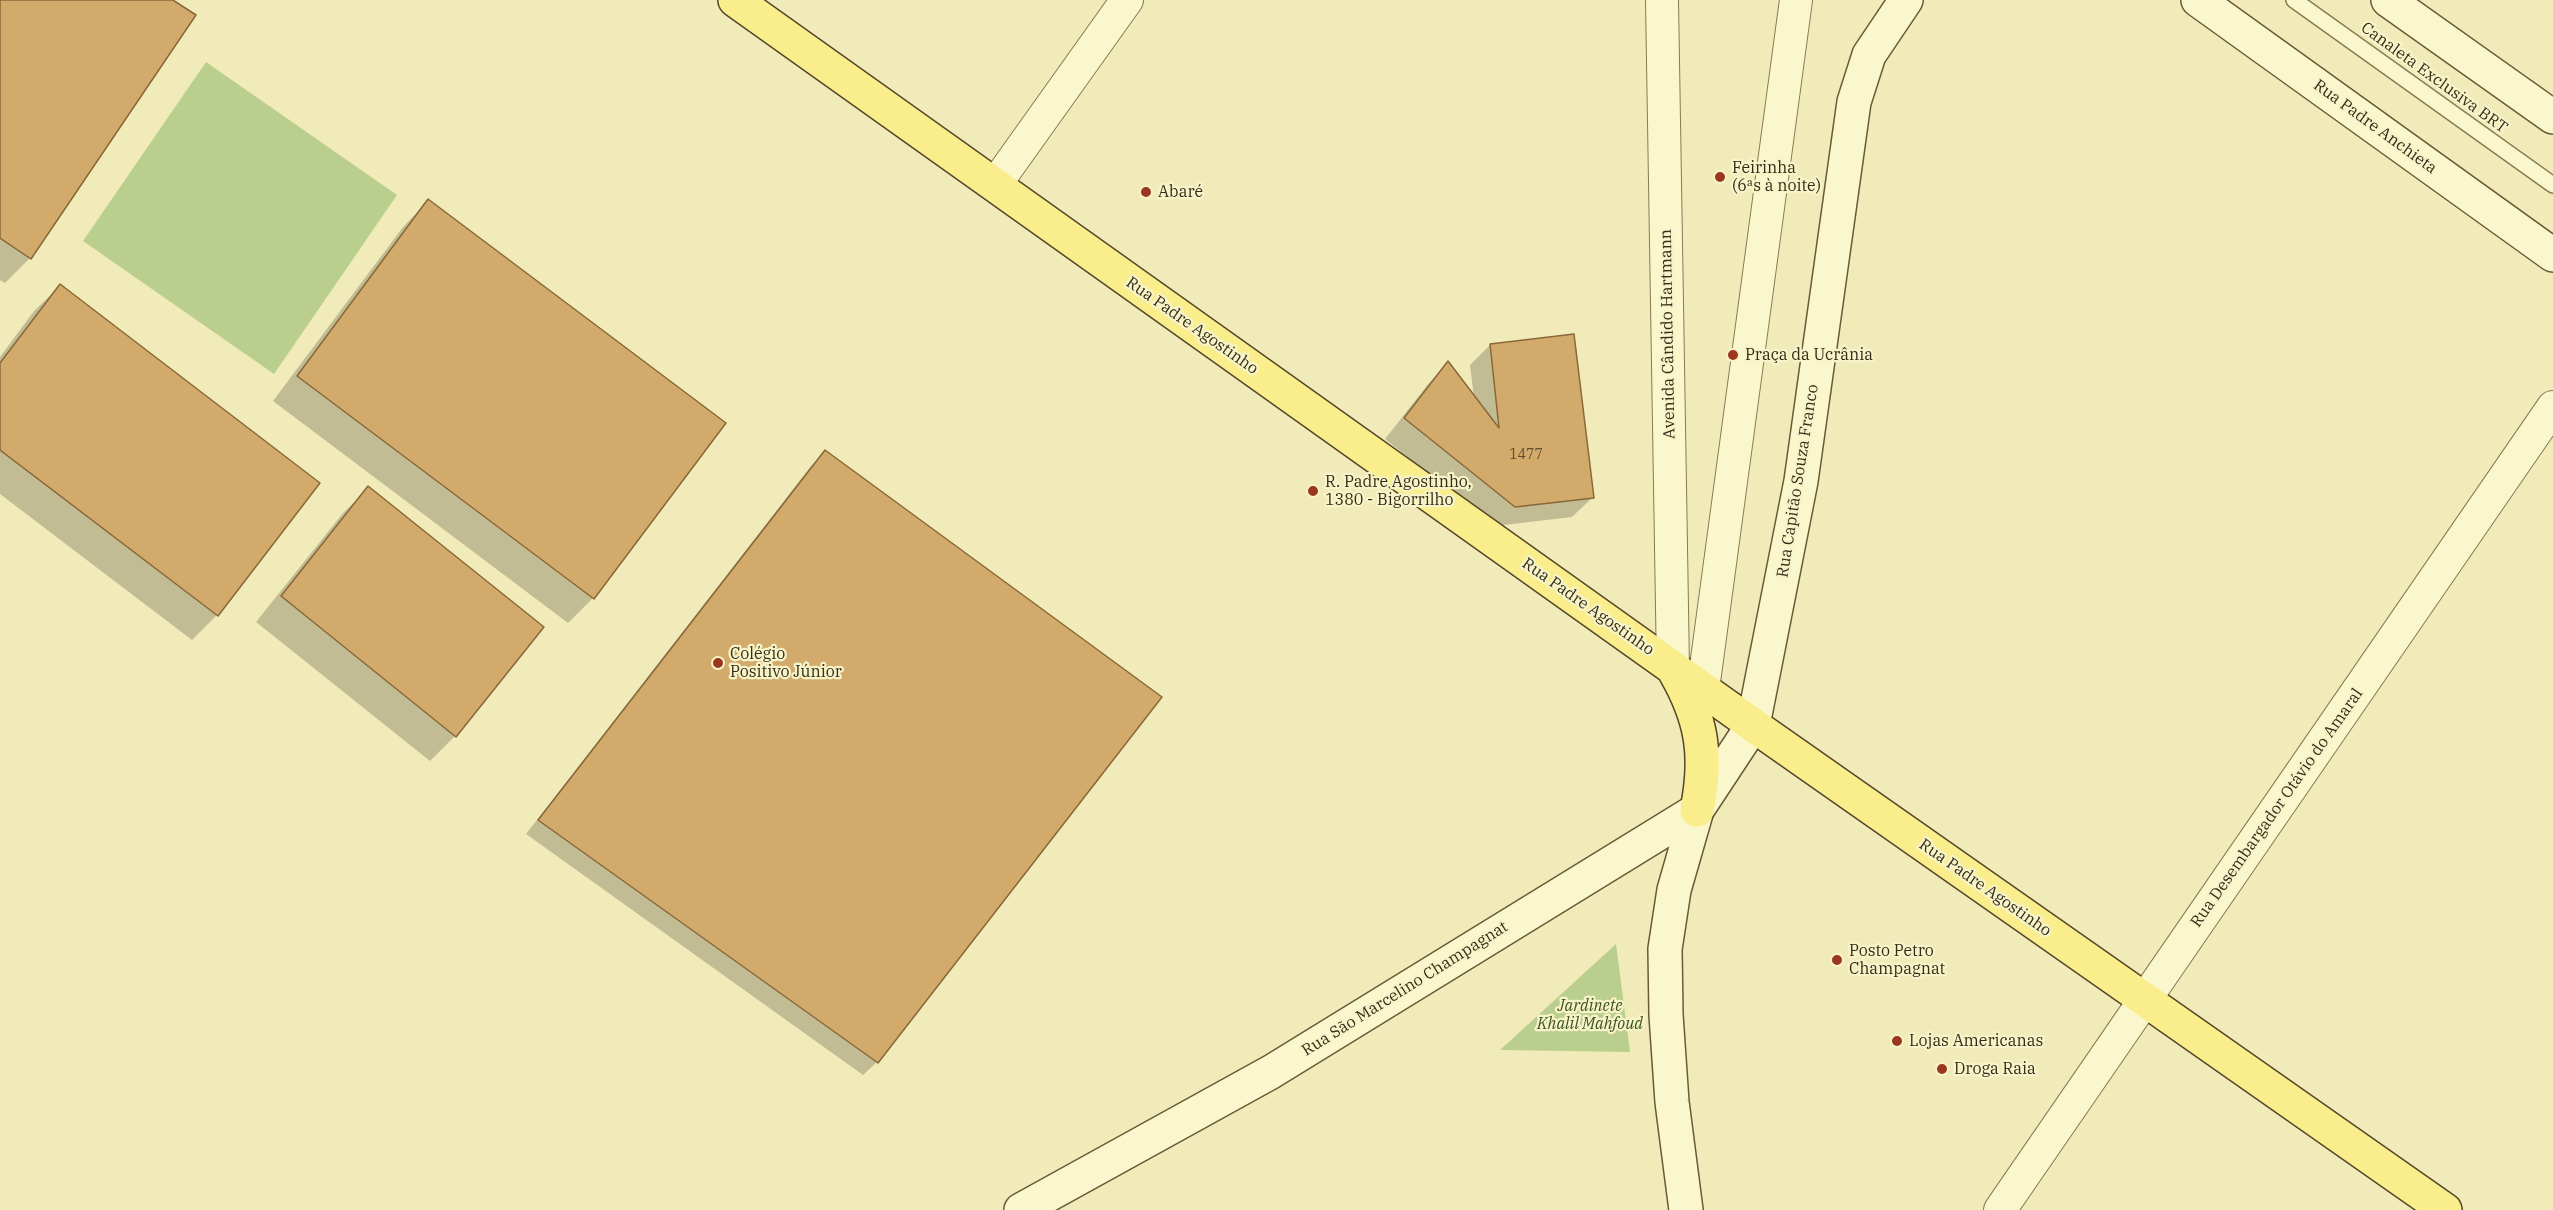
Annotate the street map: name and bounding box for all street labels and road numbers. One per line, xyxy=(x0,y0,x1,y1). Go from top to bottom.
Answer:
street label: Canaleta Exclusiva BRT xyxy=(2357,18,2511,138)
street label: Rua Padre Anchieta xyxy=(2309,76,2441,178)
street label: Avenida Cândido Hartmann xyxy=(1657,229,1679,439)
street label: Rua Padre Agostinho xyxy=(1122,273,1262,379)
street label: Rua Capitão Souza Franco xyxy=(1773,383,1823,579)
street label: Rua Padre Agostinho xyxy=(1518,554,1658,660)
street label: Rua Desembargador Otávio do Amaral xyxy=(2187,685,2367,931)
street label: Rua Padre Agostinho xyxy=(1915,835,2055,941)
street label: Rua São Marcelino Champagnat xyxy=(1298,917,1512,1061)

